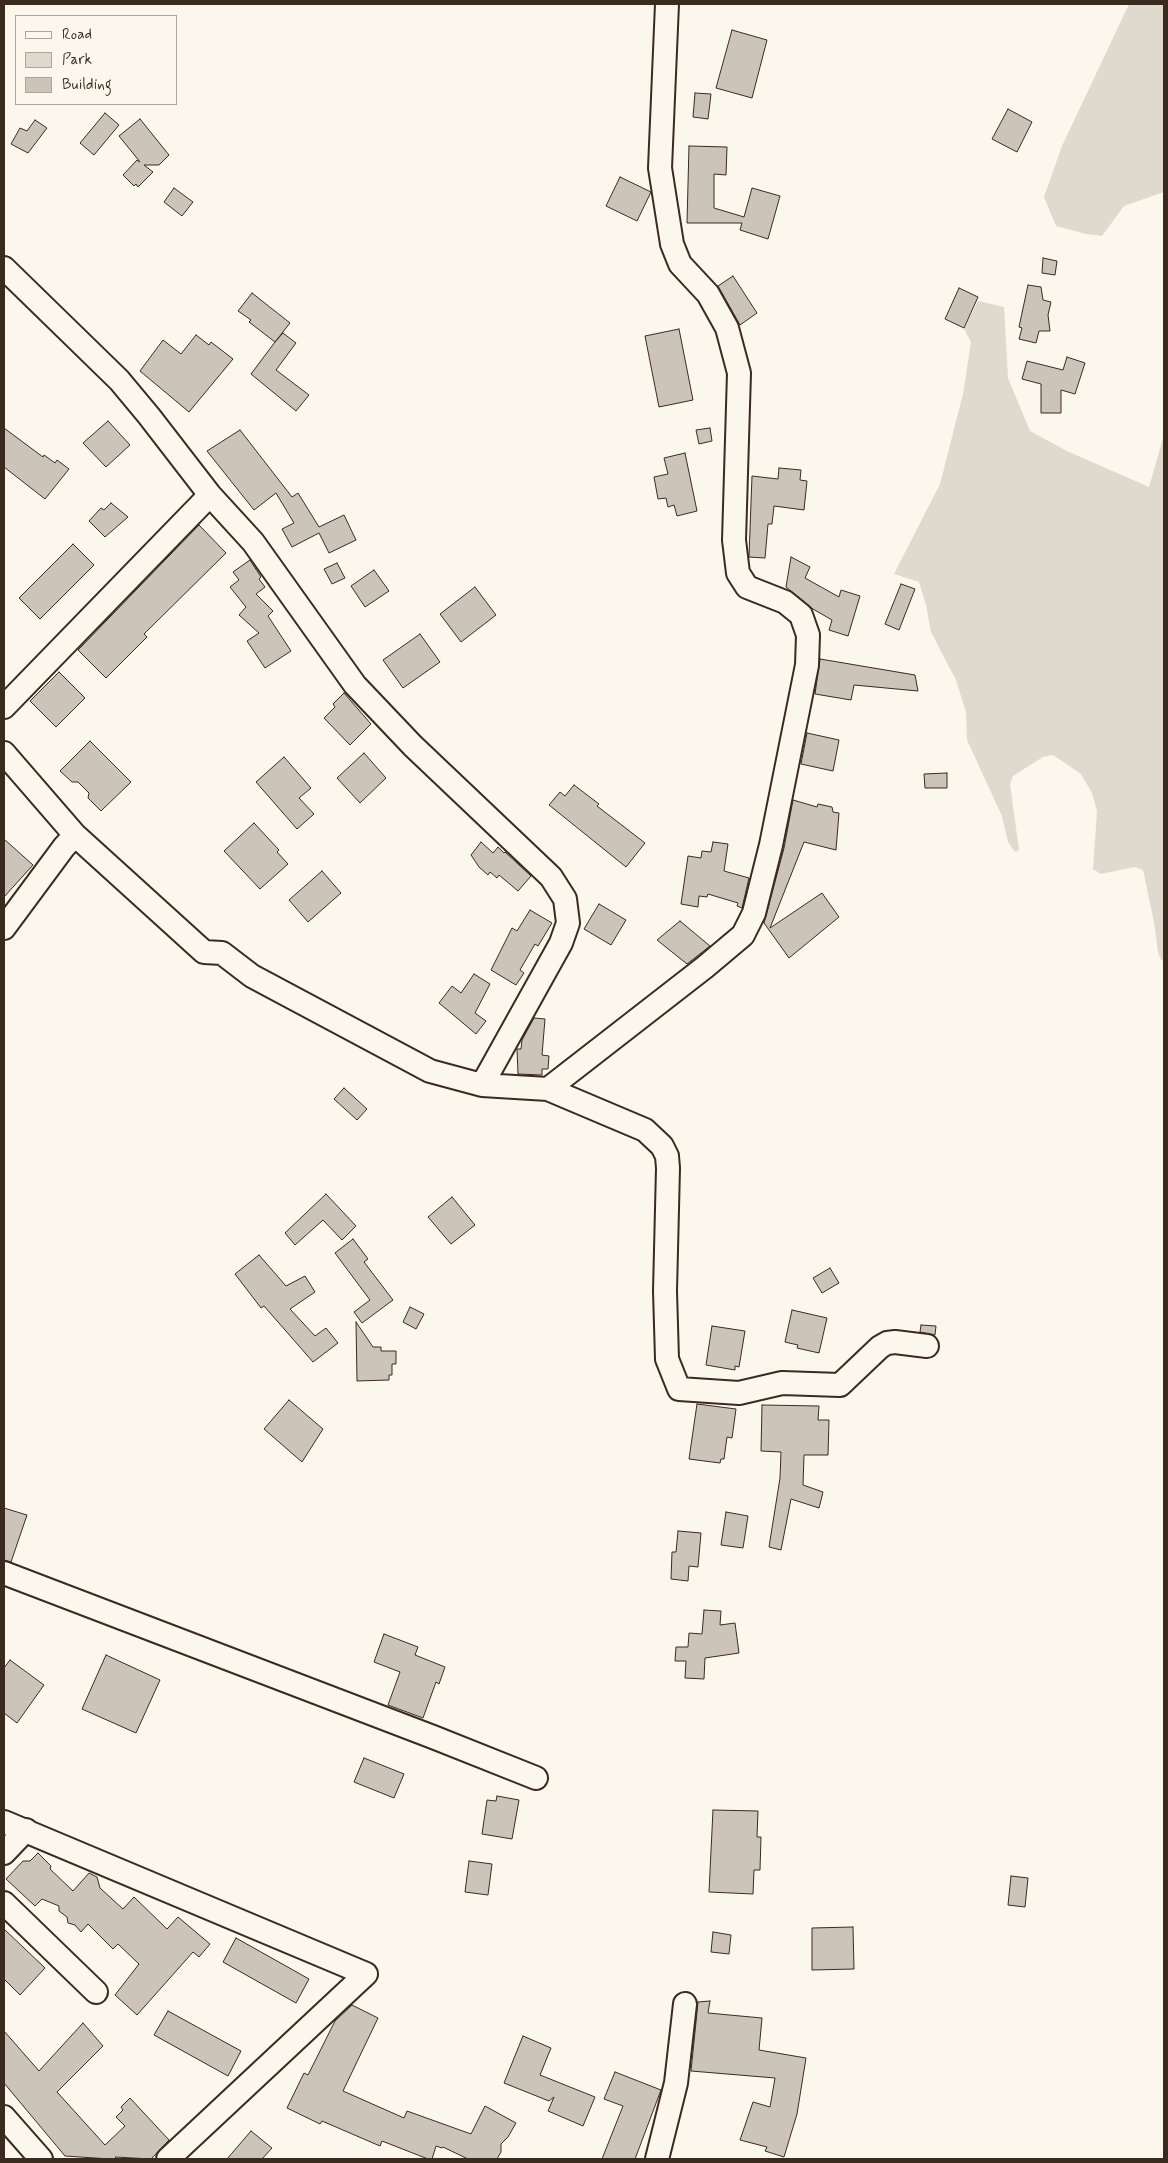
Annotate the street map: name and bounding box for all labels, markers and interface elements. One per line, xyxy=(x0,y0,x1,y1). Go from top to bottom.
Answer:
legend xyxy=(15,15,178,105)
text: Road xyxy=(62,25,92,45)
text: Park xyxy=(62,50,92,70)
text: Building xyxy=(62,75,112,95)

